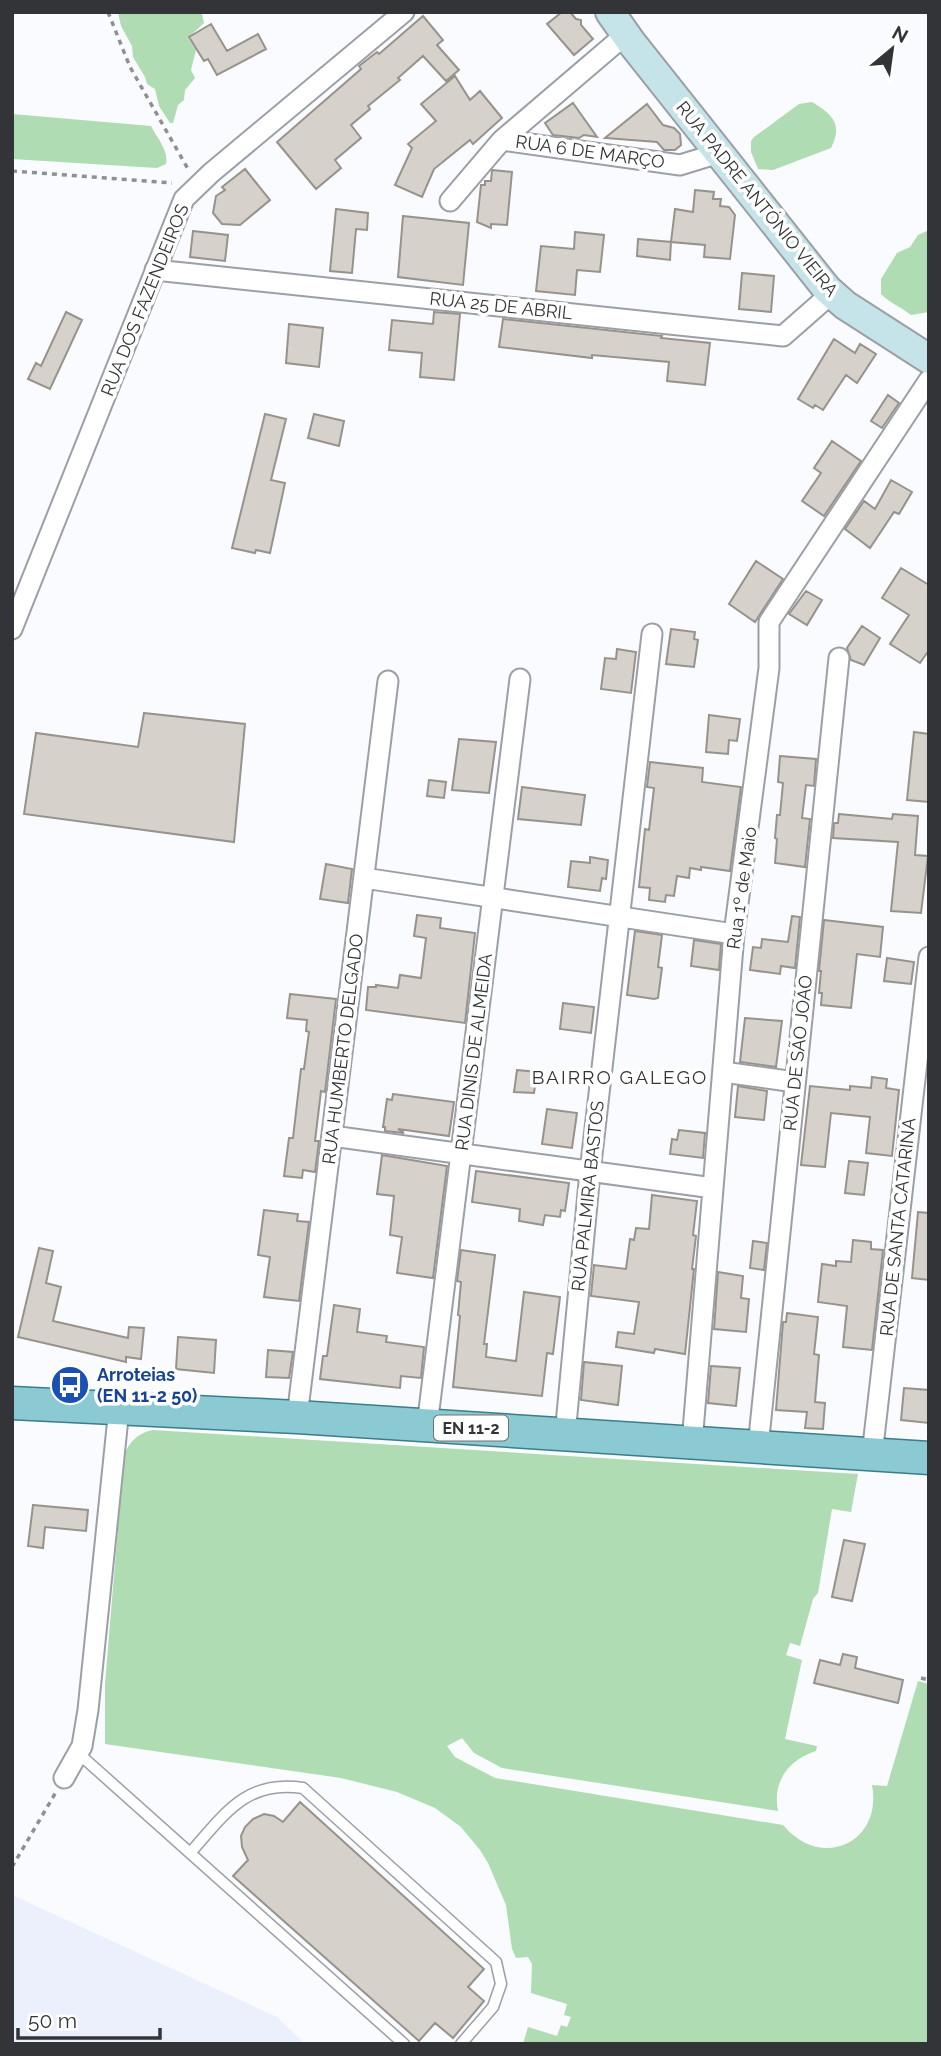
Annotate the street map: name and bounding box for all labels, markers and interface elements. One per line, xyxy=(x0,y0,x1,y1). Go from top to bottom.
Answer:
north arrow xyxy=(857,14,927,84)
text: N xyxy=(889,21,912,47)
street label: RUA PADRE ANTÓNIO VIEIRA xyxy=(672,96,843,301)
street label: RUA 6 DE MARÇO xyxy=(514,131,666,172)
street label: RUA DOS FAZENDEIROS xyxy=(96,201,193,399)
street label: RUA 25 DE ABRIL xyxy=(429,288,574,323)
street label: Rua 1º de Maio xyxy=(723,825,761,951)
street label: RUA HUMBERTO DELGADO xyxy=(318,932,367,1165)
street label: RUA DINIS DE ALMEIDA xyxy=(451,952,496,1152)
street label: RUA DE SÃO JOÃO xyxy=(779,974,816,1132)
district label: BAIRRO GALEGO xyxy=(532,1066,708,1088)
street label: RUA PALMIRA BASTOS xyxy=(567,1099,608,1292)
street label: RUA DE SANTA CATARINA xyxy=(876,1117,919,1337)
bus stop icon: Arroteias (EN 11-2 50) xyxy=(49,1364,91,1406)
place label: Arroteias (EN 11-2 50) xyxy=(97,1364,197,1406)
road number: EN 11-2 xyxy=(434,1416,508,1440)
scale bar xyxy=(18,1996,159,2040)
text: 50 m xyxy=(28,2008,77,2033)

